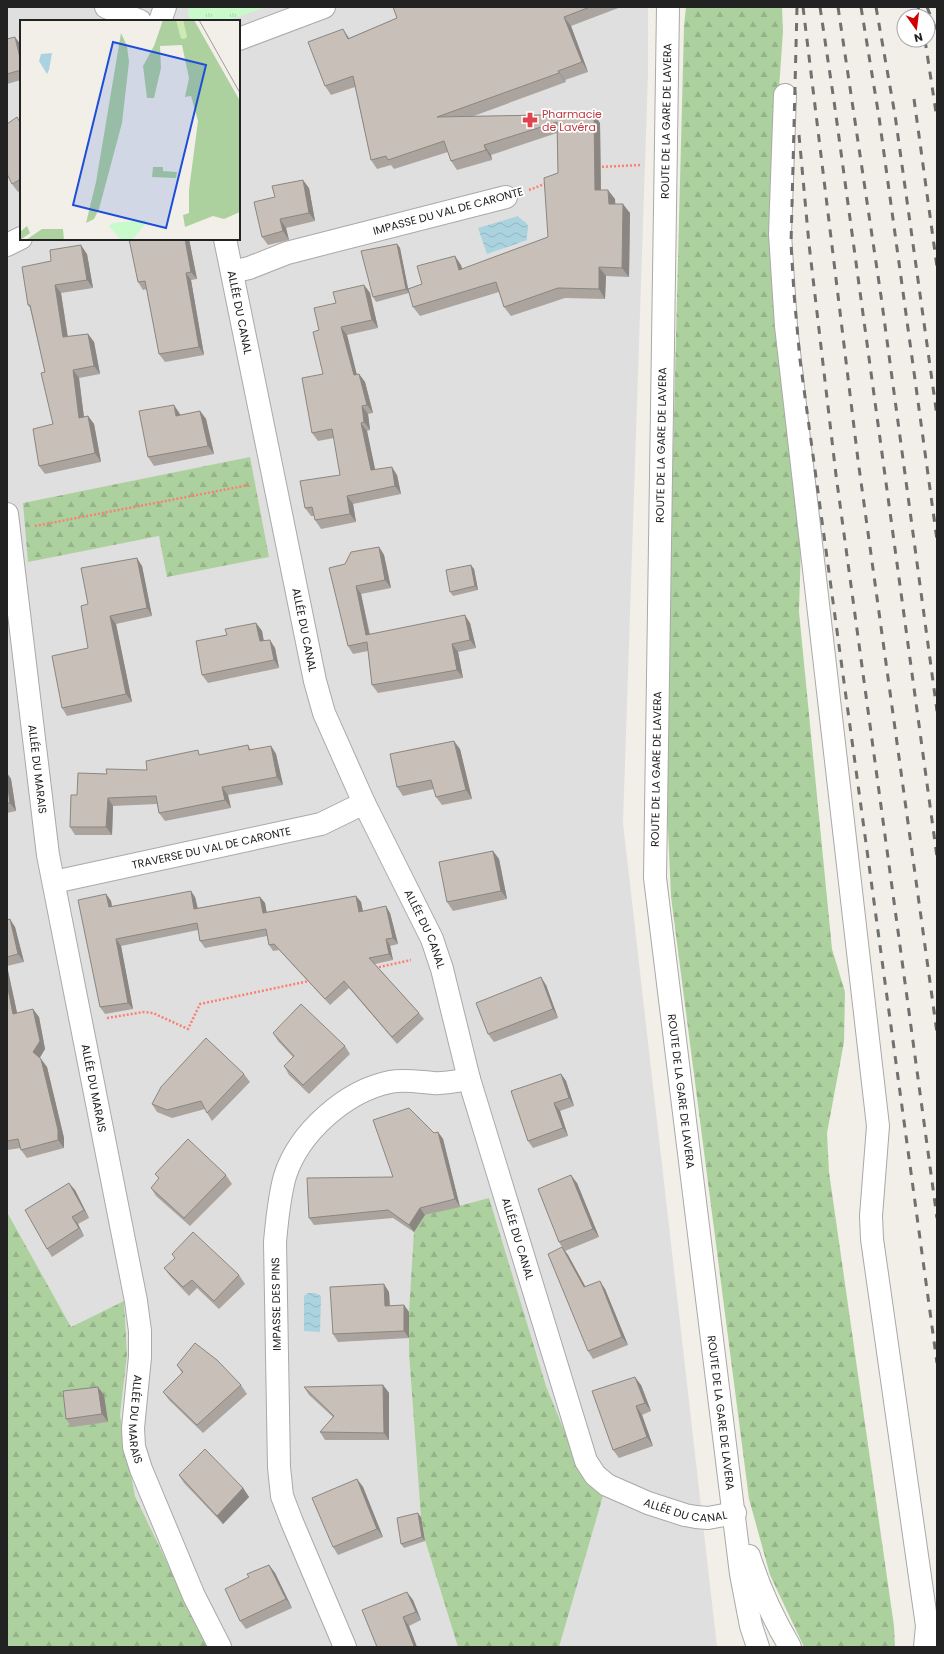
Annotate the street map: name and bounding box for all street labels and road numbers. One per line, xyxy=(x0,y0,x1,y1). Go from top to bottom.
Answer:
street label: ROUTE DE LA GARE DE LAVERA xyxy=(657,42,675,199)
street label: IMPASSE DU VAL DE CARONTE xyxy=(371,183,525,239)
street label: ALLÉE DU CANAL xyxy=(224,269,256,356)
street label: ROUTE DE LA GARE DE LAVERA xyxy=(652,366,670,523)
street label: ALLÉE DU CANAL xyxy=(288,587,321,674)
street label: ROUTE DE LA GARE DE LAVERA xyxy=(647,690,665,847)
street label: ALLÉE DU MARAIS xyxy=(24,724,51,815)
street label: TRAVERSE DU VAL DE CARONTE xyxy=(130,823,293,873)
street label: ALLÉE DU CANAL xyxy=(400,887,449,971)
street label: ROUTE DE LA GARE DE LAVERA xyxy=(664,1013,699,1170)
street label: ALLÉE DU MARAIS xyxy=(77,1043,111,1134)
street label: ALLÉE DU CANAL xyxy=(498,1196,538,1282)
street label: IMPASSE DES PINS xyxy=(267,1257,285,1351)
street label: ROUTE DE LA GARE DE LAVERA xyxy=(704,1334,739,1492)
street label: ALLÉE DU MARAIS xyxy=(125,1374,147,1466)
street label: ALLÉE DU CANAL xyxy=(641,1494,729,1526)

